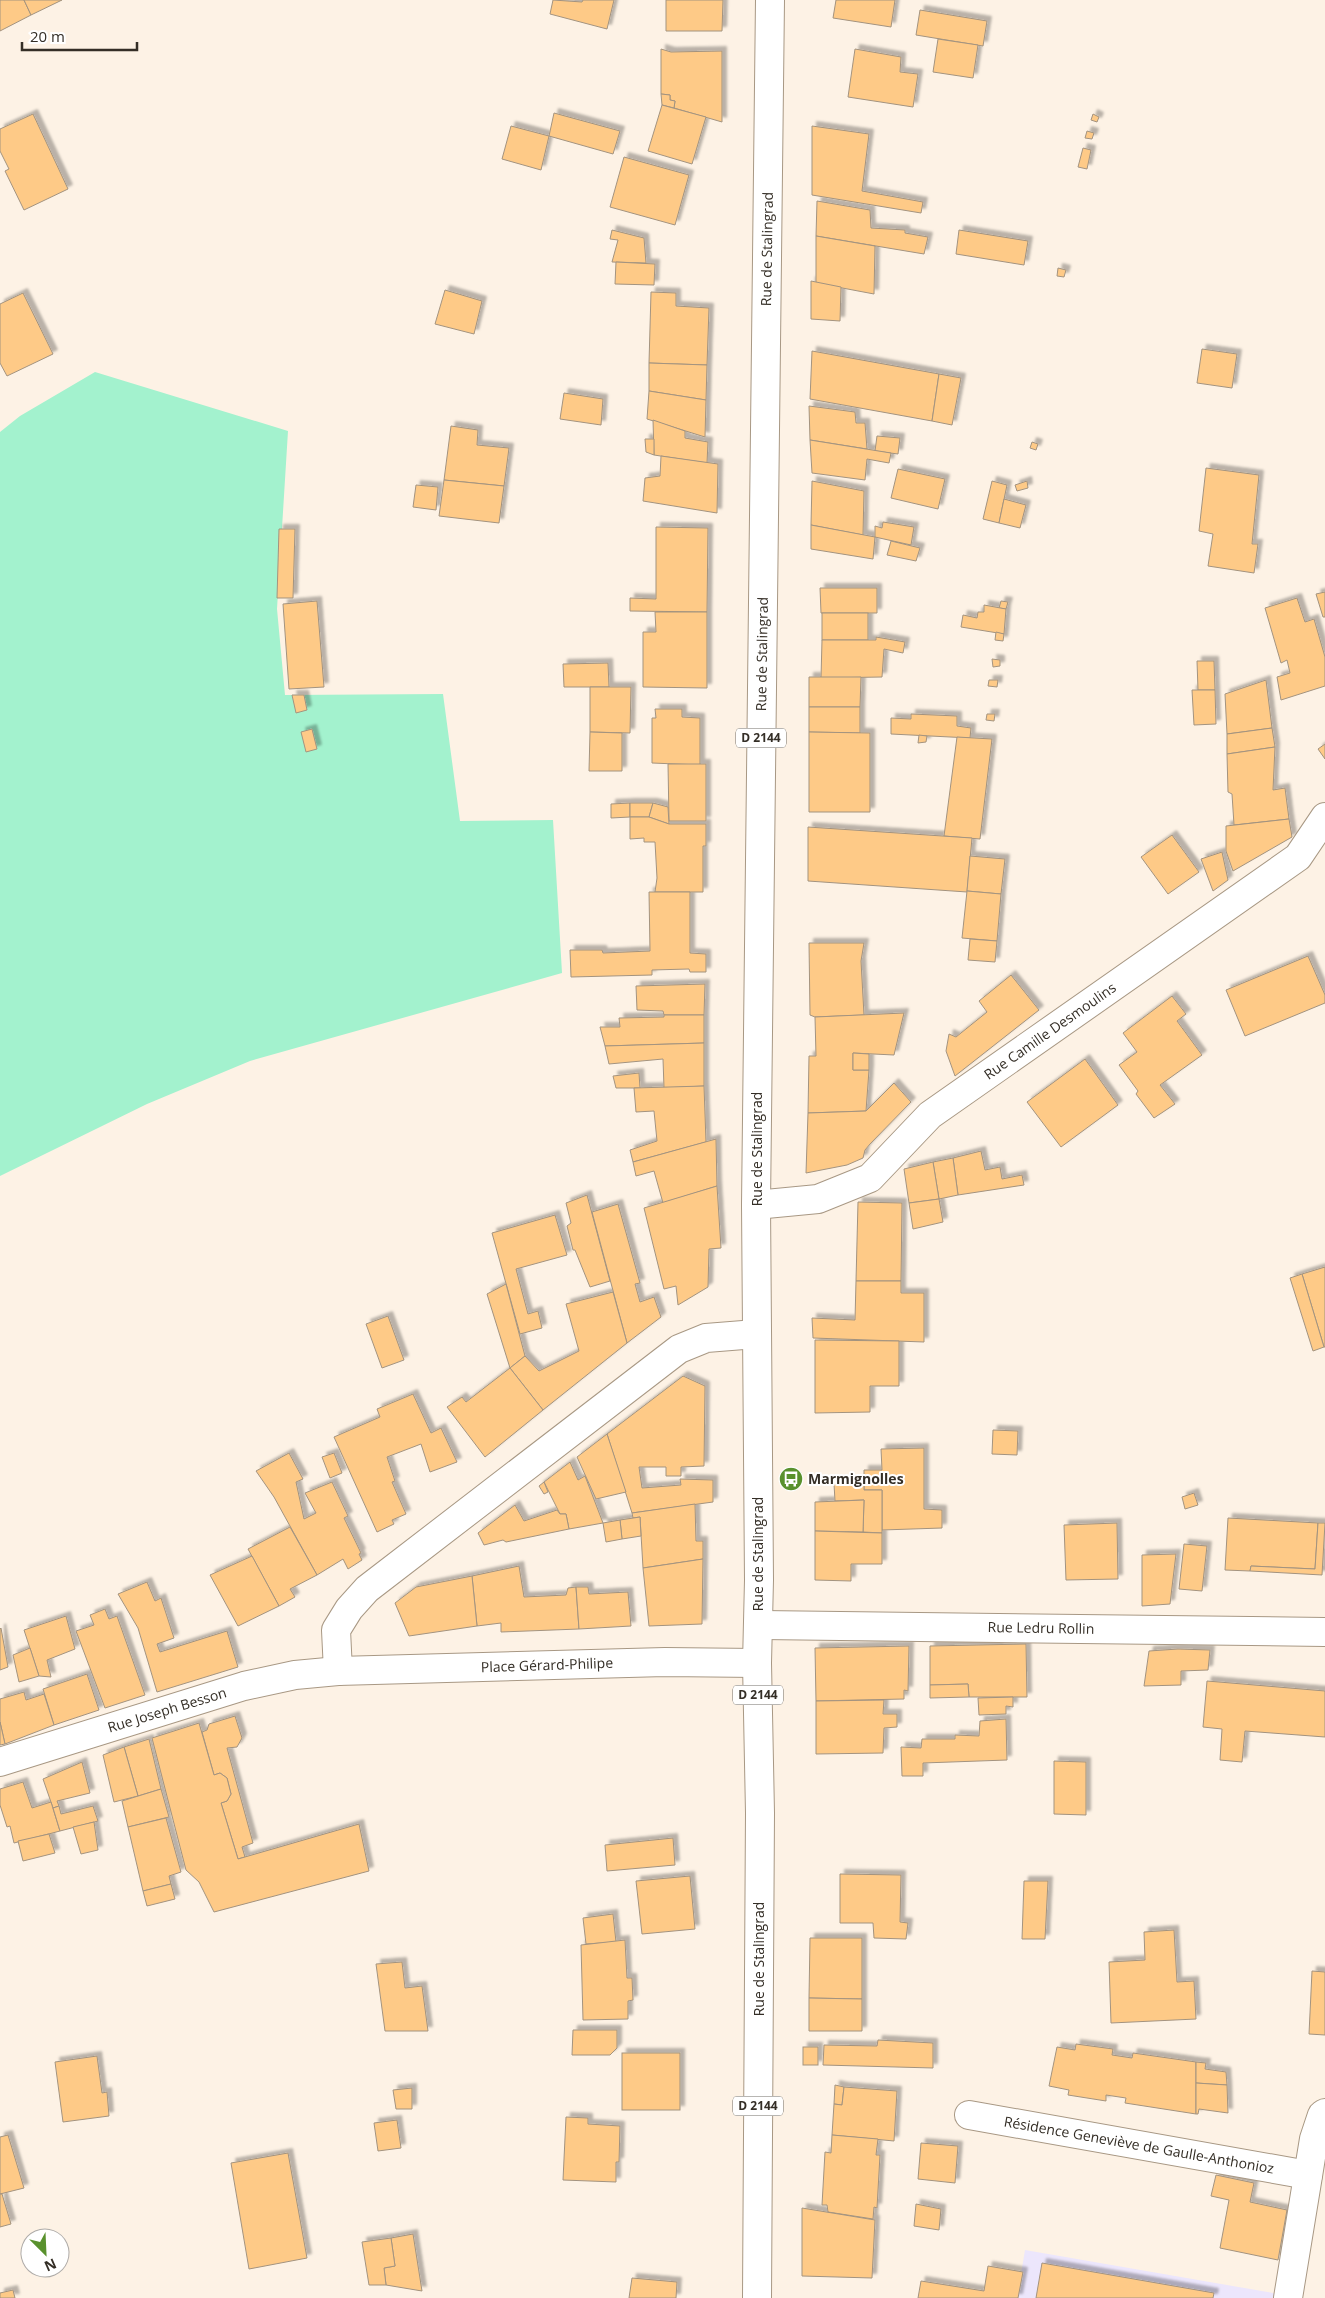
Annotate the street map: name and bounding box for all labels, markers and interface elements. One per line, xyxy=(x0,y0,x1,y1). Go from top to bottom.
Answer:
scale bar xyxy=(22,20,138,52)
text: 20 m xyxy=(30,26,65,46)
street label: Rue de Stalingrad xyxy=(756,192,777,306)
street label: Rue de Stalingrad xyxy=(751,597,772,711)
road number: D 2144 xyxy=(736,728,786,748)
street label: Rue Camille Desmoulins xyxy=(980,977,1120,1084)
street label: Rue de Stalingrad xyxy=(747,1092,766,1206)
bus stop icon: Marmignolles xyxy=(778,1466,804,1492)
place label: Marmignolles xyxy=(808,1469,904,1488)
street label: Rue de Stalingrad xyxy=(748,1497,767,1611)
street label: Rue Ledru Rollin xyxy=(988,1617,1094,1638)
street label: Place Gérard-Philipe xyxy=(481,1653,614,1676)
street label: Rue Joseph Besson xyxy=(105,1682,229,1737)
road number: D 2144 xyxy=(733,1686,783,1704)
street label: Rue de Stalingrad xyxy=(749,1902,768,2016)
road number: D 2144 xyxy=(733,2096,783,2116)
street label: Résidence Geneviève de Gaulle-Anthonioz xyxy=(1003,2111,1276,2178)
north arrow xyxy=(20,2228,70,2278)
text: N xyxy=(41,2254,60,2276)

